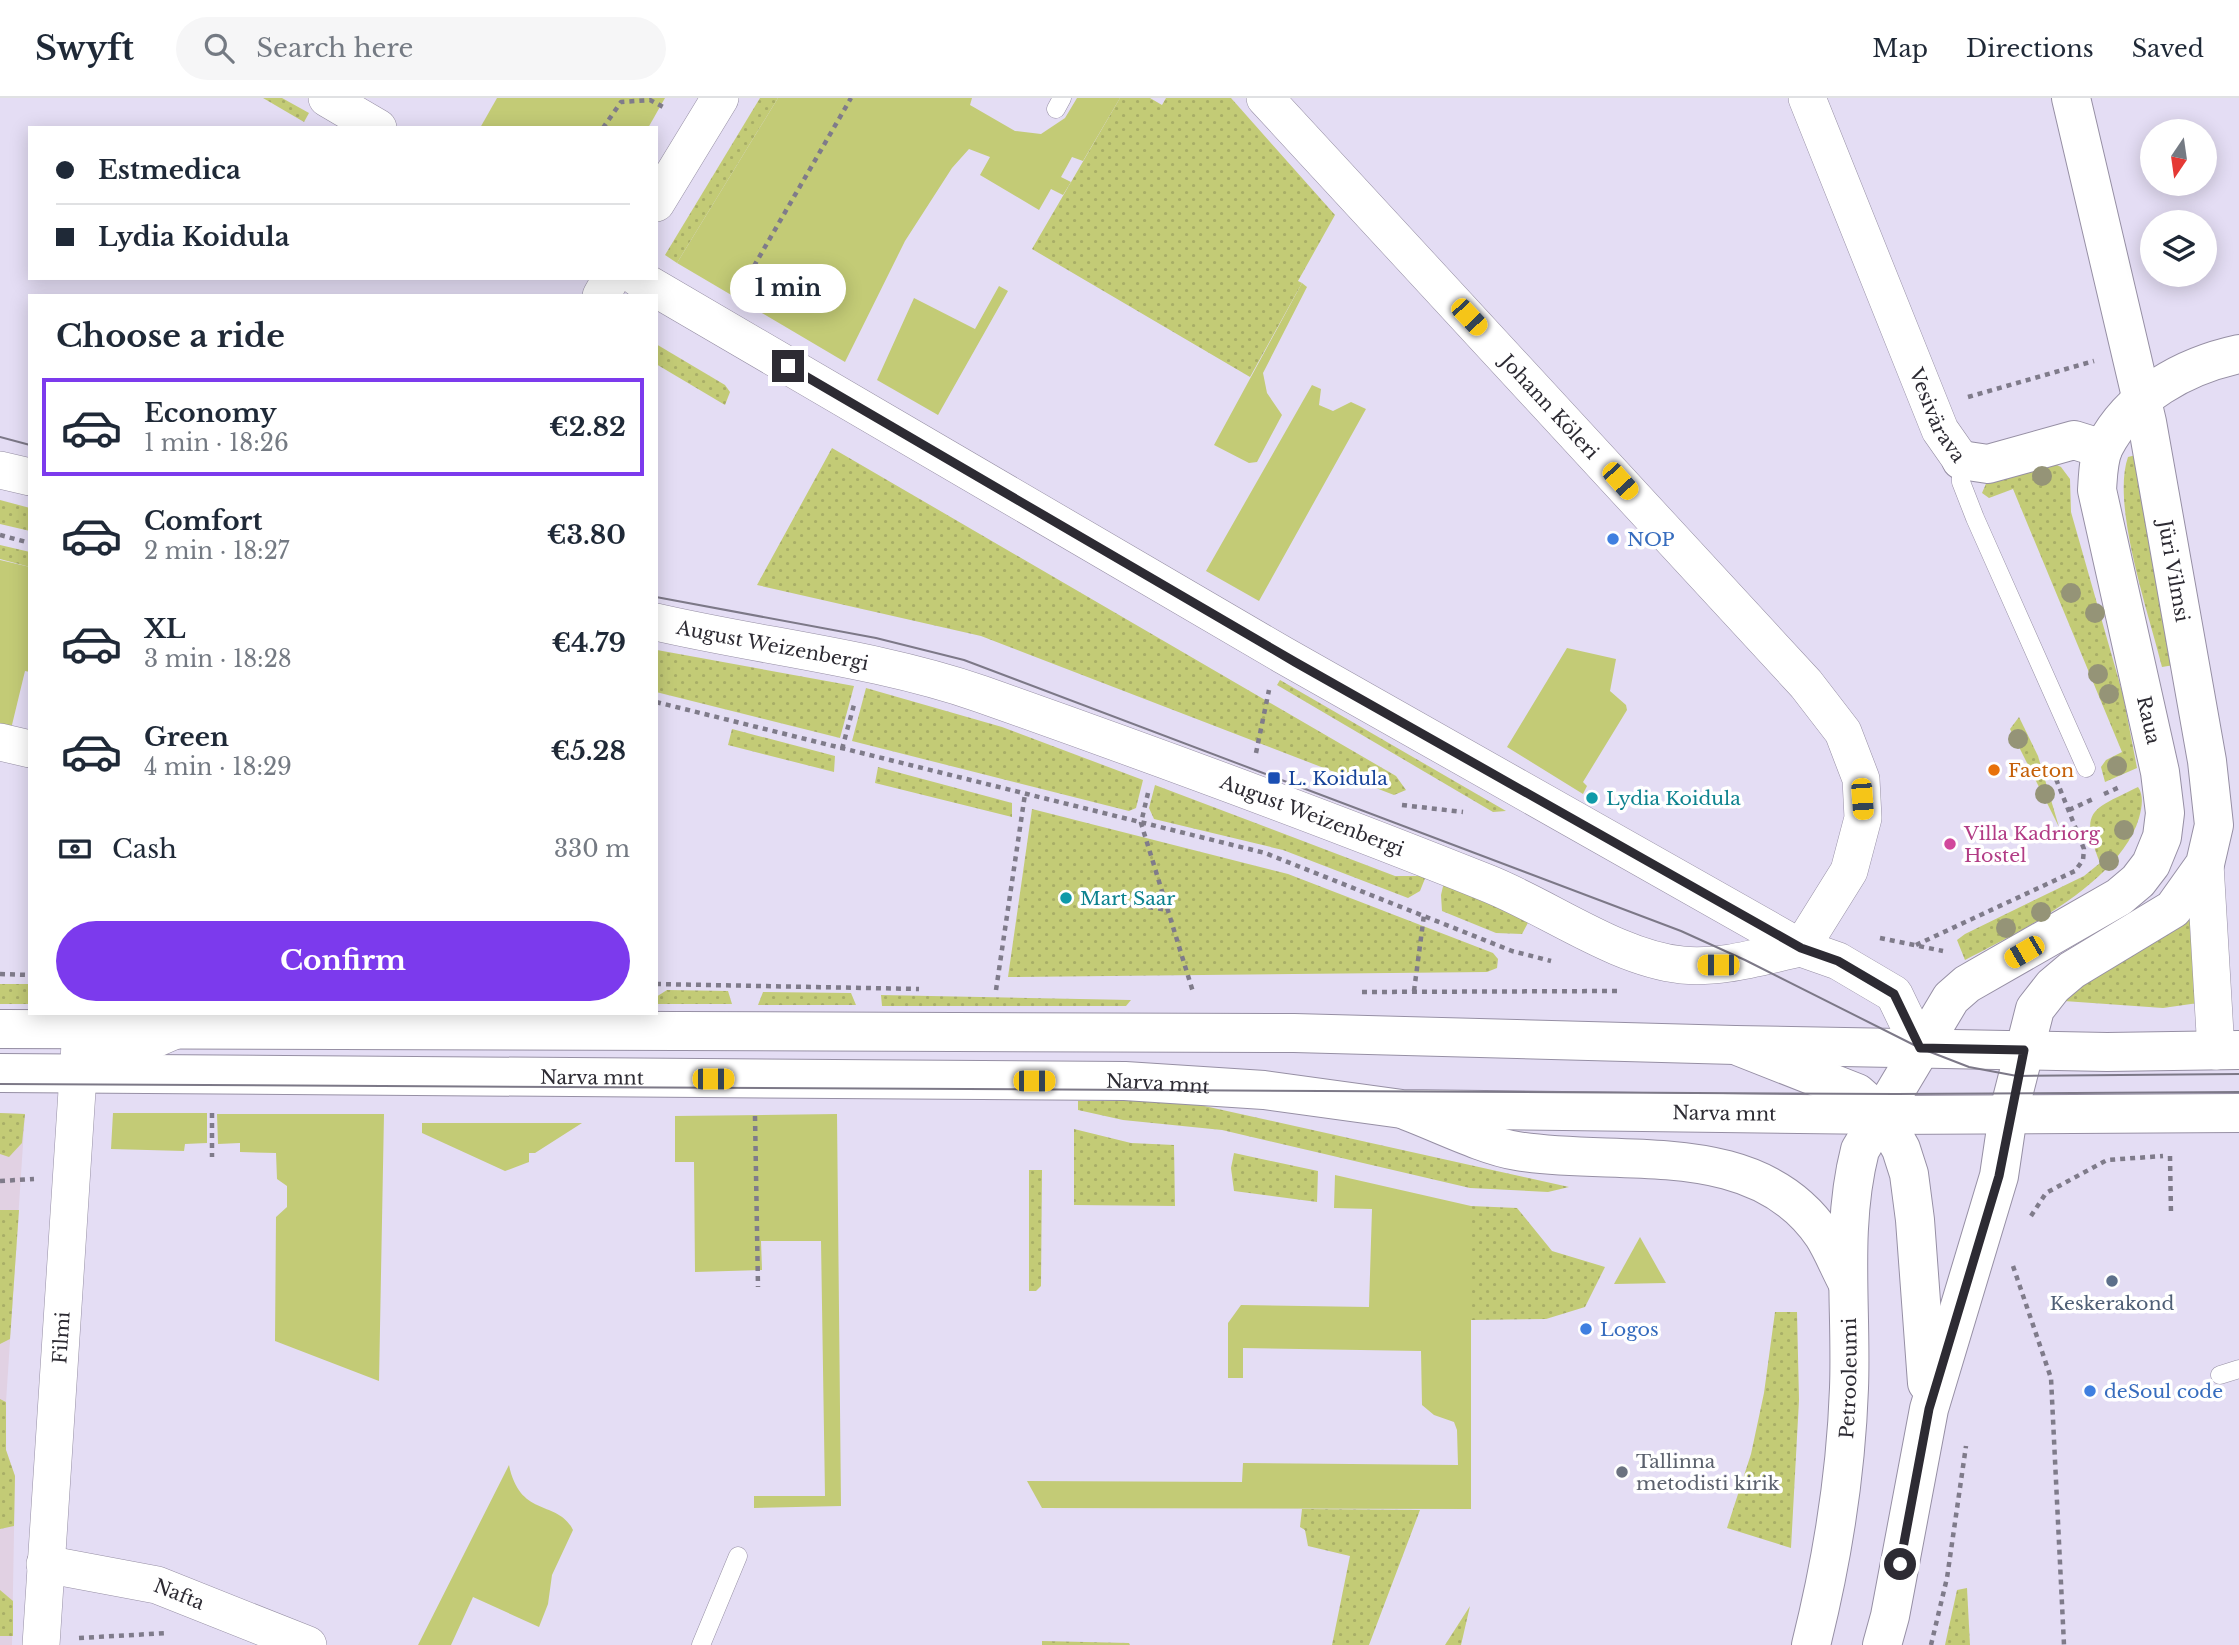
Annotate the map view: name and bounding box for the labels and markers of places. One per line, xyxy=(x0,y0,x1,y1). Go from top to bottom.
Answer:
place label: NOP xyxy=(1627,528,1675,551)
marker: NOP xyxy=(1605,531,1621,547)
place label: Faeton xyxy=(2008,759,2074,782)
marker: Faeton xyxy=(1986,762,2002,778)
place label: L. Koidula xyxy=(1288,767,1388,790)
marker: L. Koidula xyxy=(1266,770,1282,786)
place label: Lydia Koidula xyxy=(1606,787,1741,810)
marker: Lydia Koidula xyxy=(1584,790,1600,806)
place label: Villa Kadriorg Hostel xyxy=(1963,822,2101,867)
marker: Villa Kadriorg Hostel xyxy=(1942,836,1958,852)
place label: Mart Saar xyxy=(1080,887,1175,910)
marker: Mart Saar xyxy=(1058,890,1074,906)
marker: Keskerakond xyxy=(2104,1273,2120,1289)
place label: Keskerakond xyxy=(2050,1292,2175,1315)
place label: Logos xyxy=(1600,1318,1659,1341)
marker: Logos xyxy=(1578,1321,1594,1337)
place label: deSoul code xyxy=(2104,1380,2223,1403)
marker: deSoul code xyxy=(2082,1383,2098,1399)
place label: Tallinna metodisti kirik xyxy=(1636,1450,1780,1495)
marker: Tallinna metodisti kirik xyxy=(1614,1464,1630,1480)

